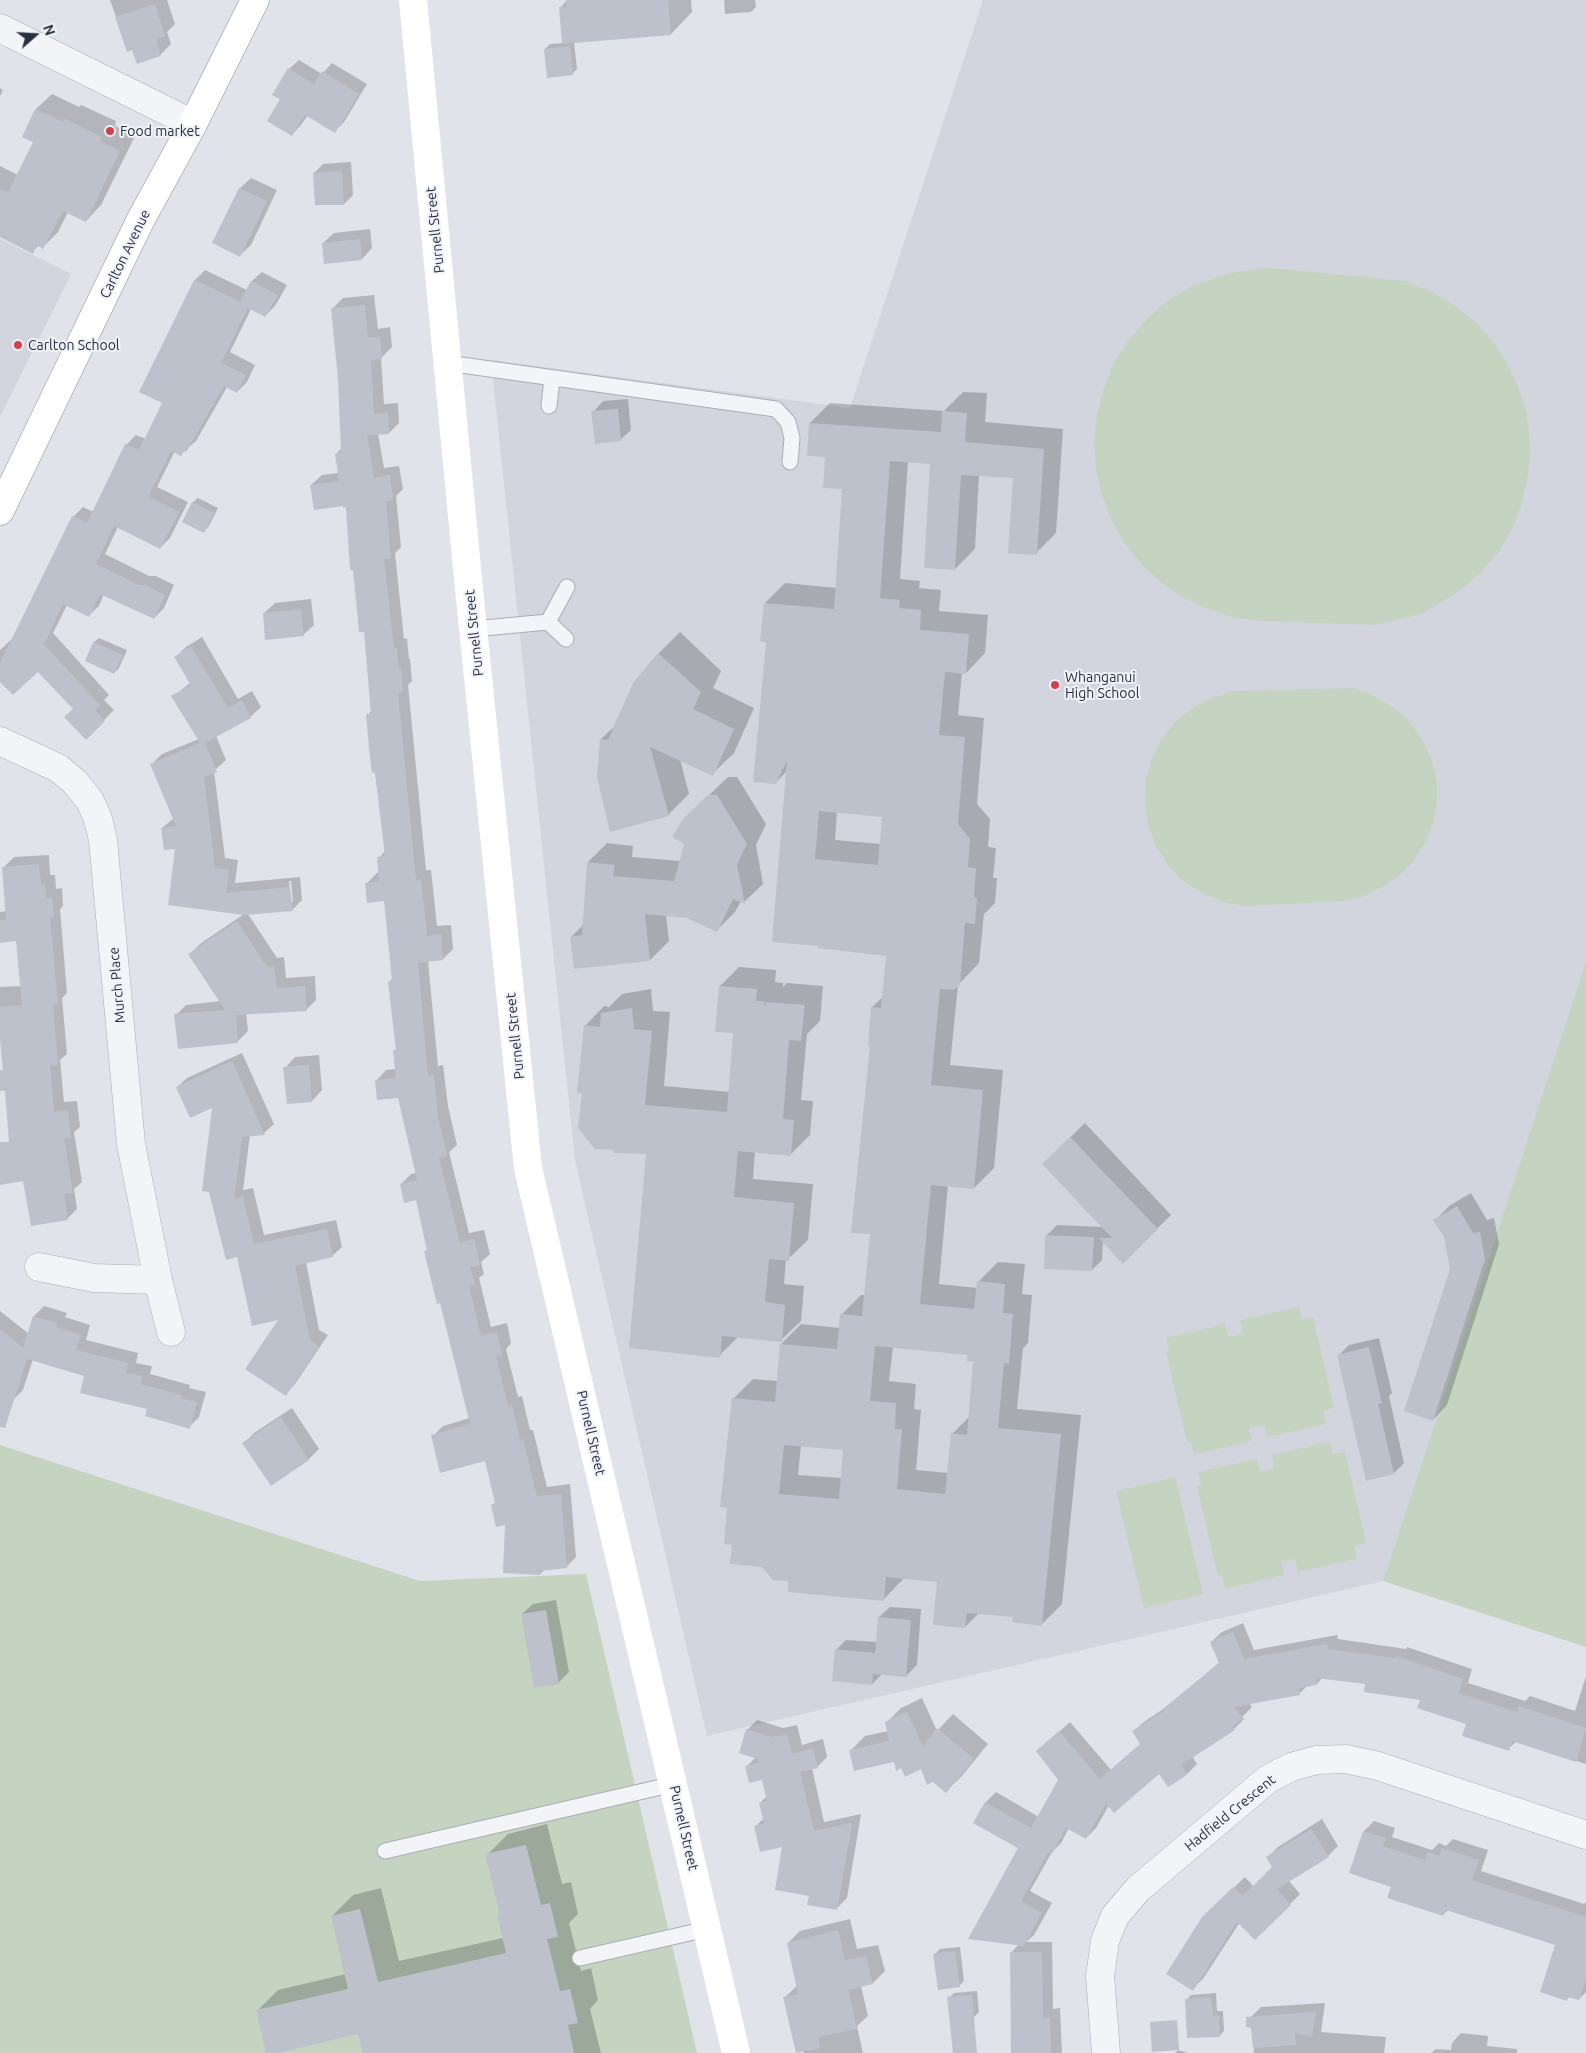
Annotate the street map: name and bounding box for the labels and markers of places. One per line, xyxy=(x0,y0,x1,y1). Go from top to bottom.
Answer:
place label: Food market xyxy=(120,123,200,139)
marker: Food market xyxy=(104,125,116,137)
place label: Carlton School xyxy=(28,337,120,353)
marker: Carlton School xyxy=(12,339,24,351)
place label: Whanganui High School xyxy=(1065,669,1139,702)
marker: Whanganui High School xyxy=(1049,679,1061,691)

